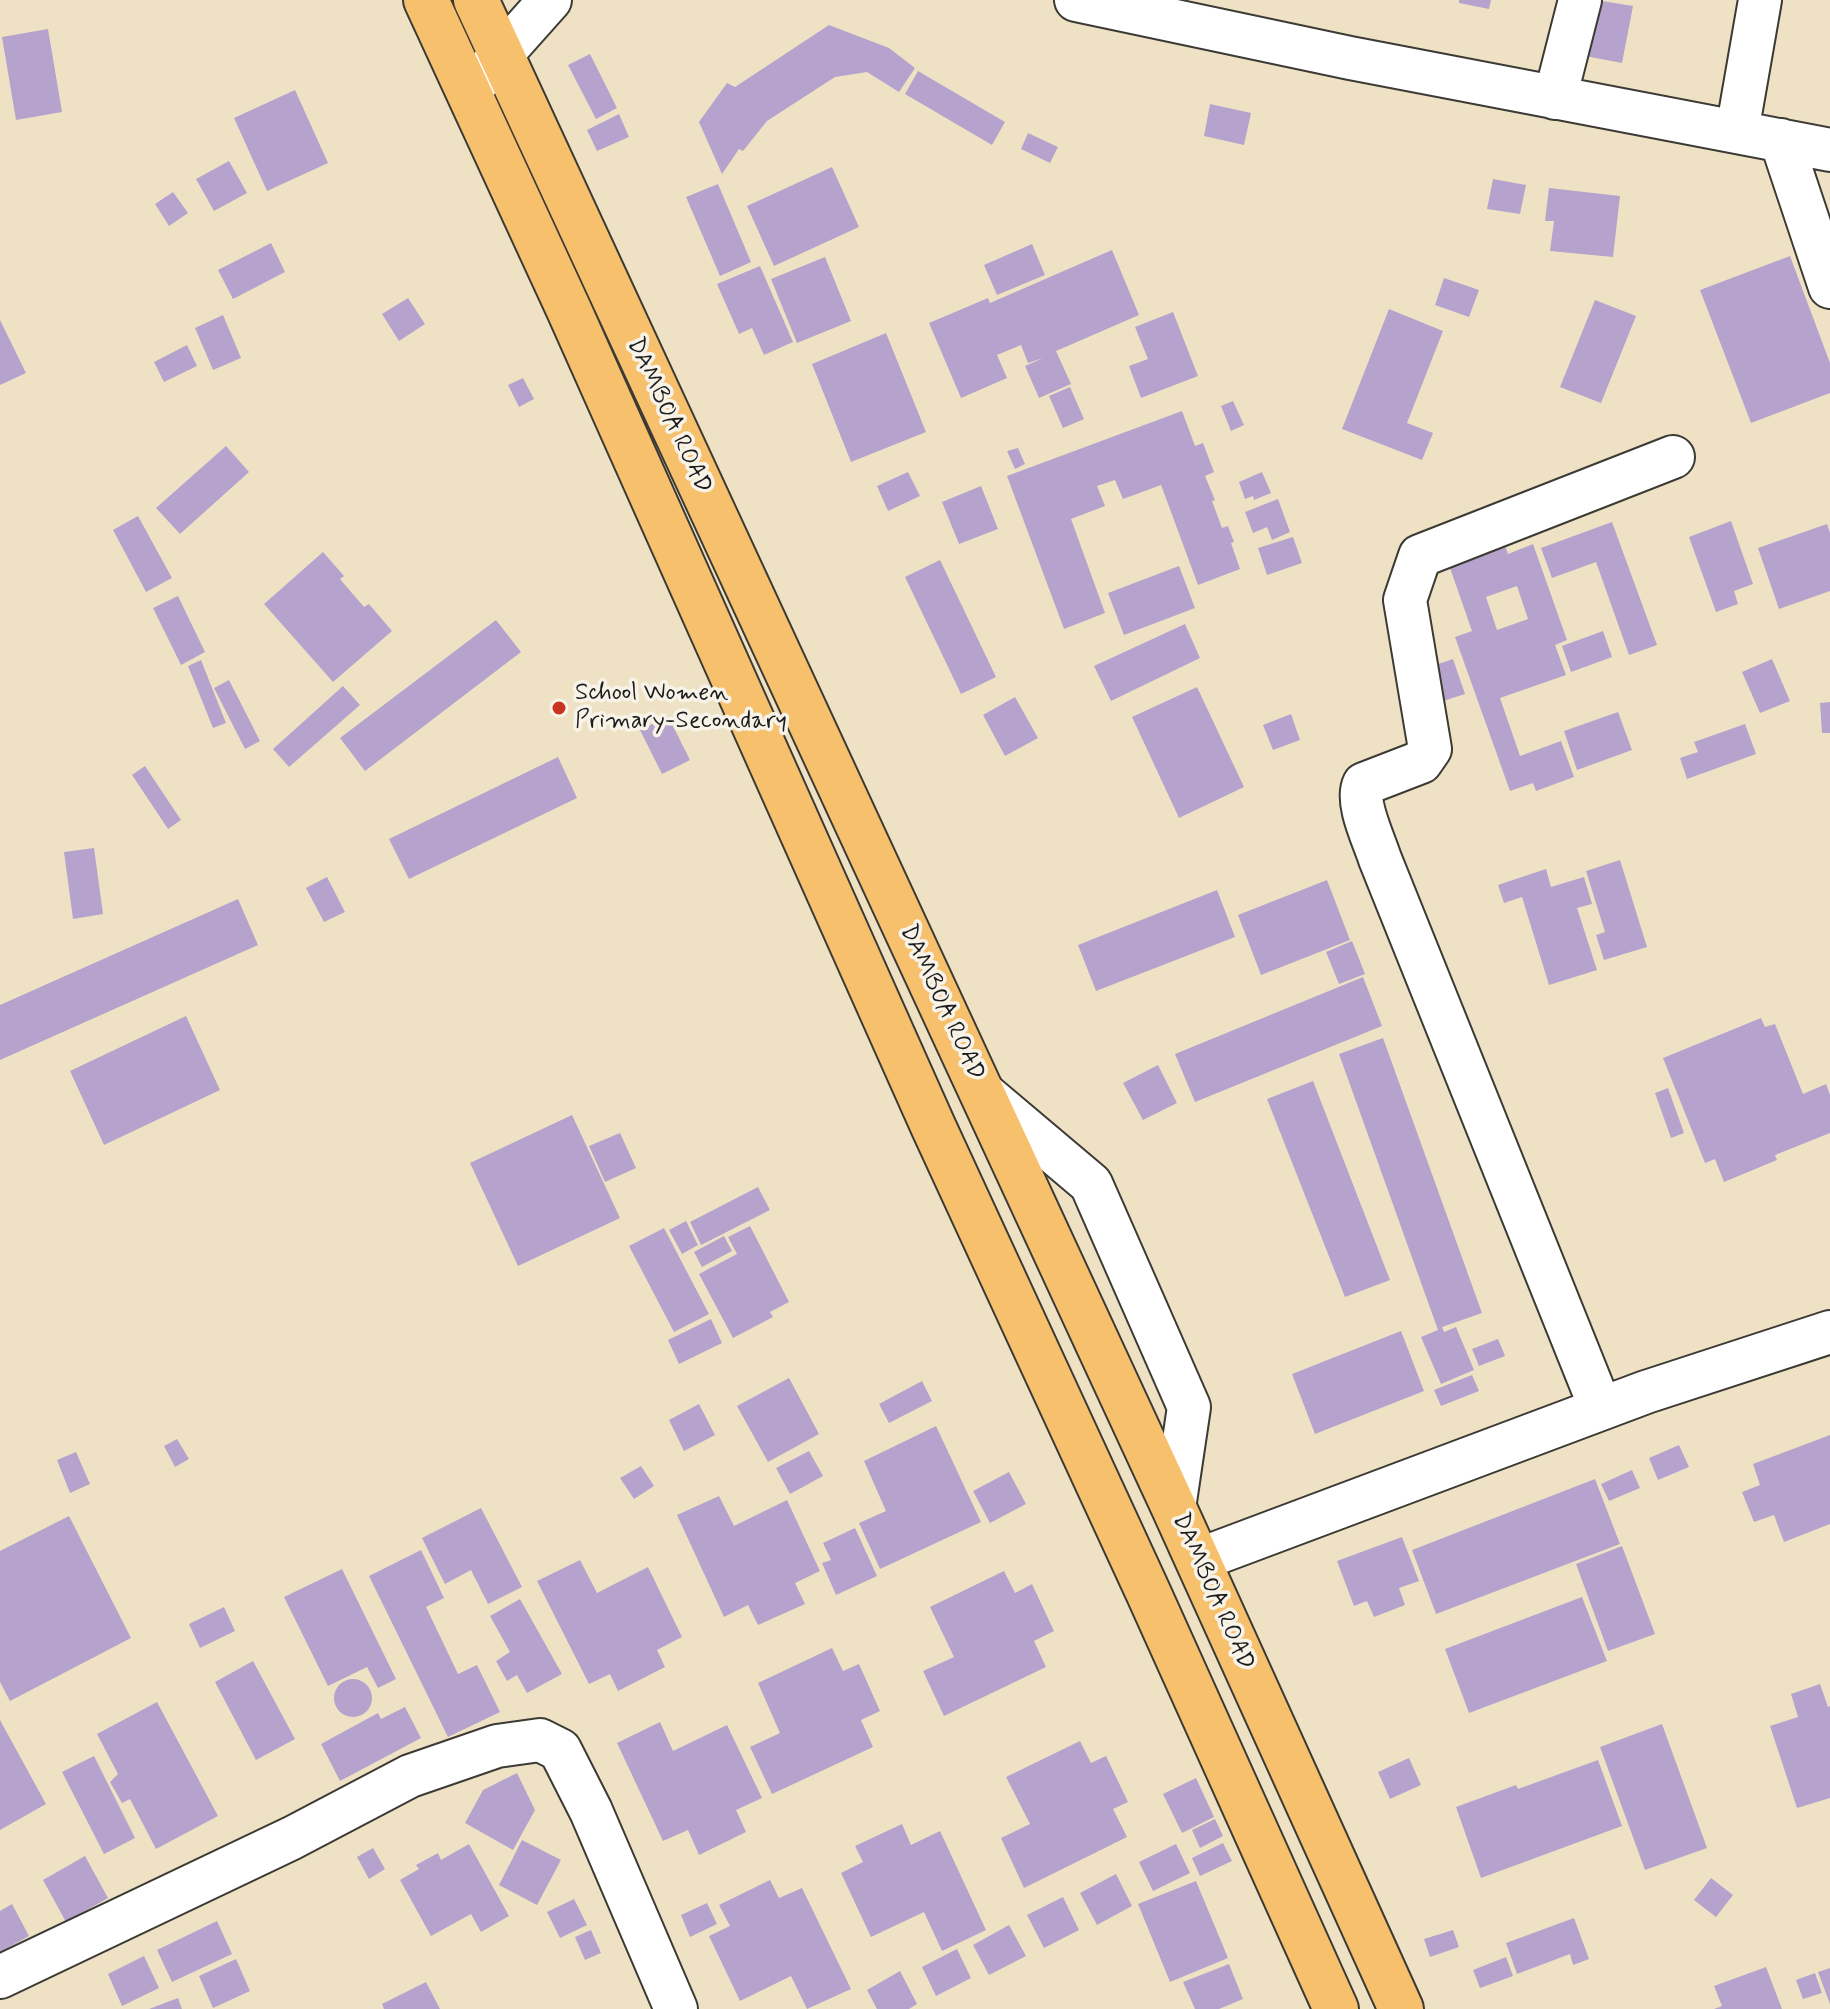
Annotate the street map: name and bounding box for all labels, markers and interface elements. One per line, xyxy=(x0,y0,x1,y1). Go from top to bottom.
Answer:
street label: DAMBOA ROAD xyxy=(619,334,717,498)
place label: School Women Primary-Secondary xyxy=(575,680,787,736)
marker: School Women Primary-Secondary xyxy=(550,699,568,717)
street label: DAMBOA ROAD xyxy=(892,921,990,1085)
street label: DAMBOA ROAD xyxy=(1165,1509,1259,1675)

